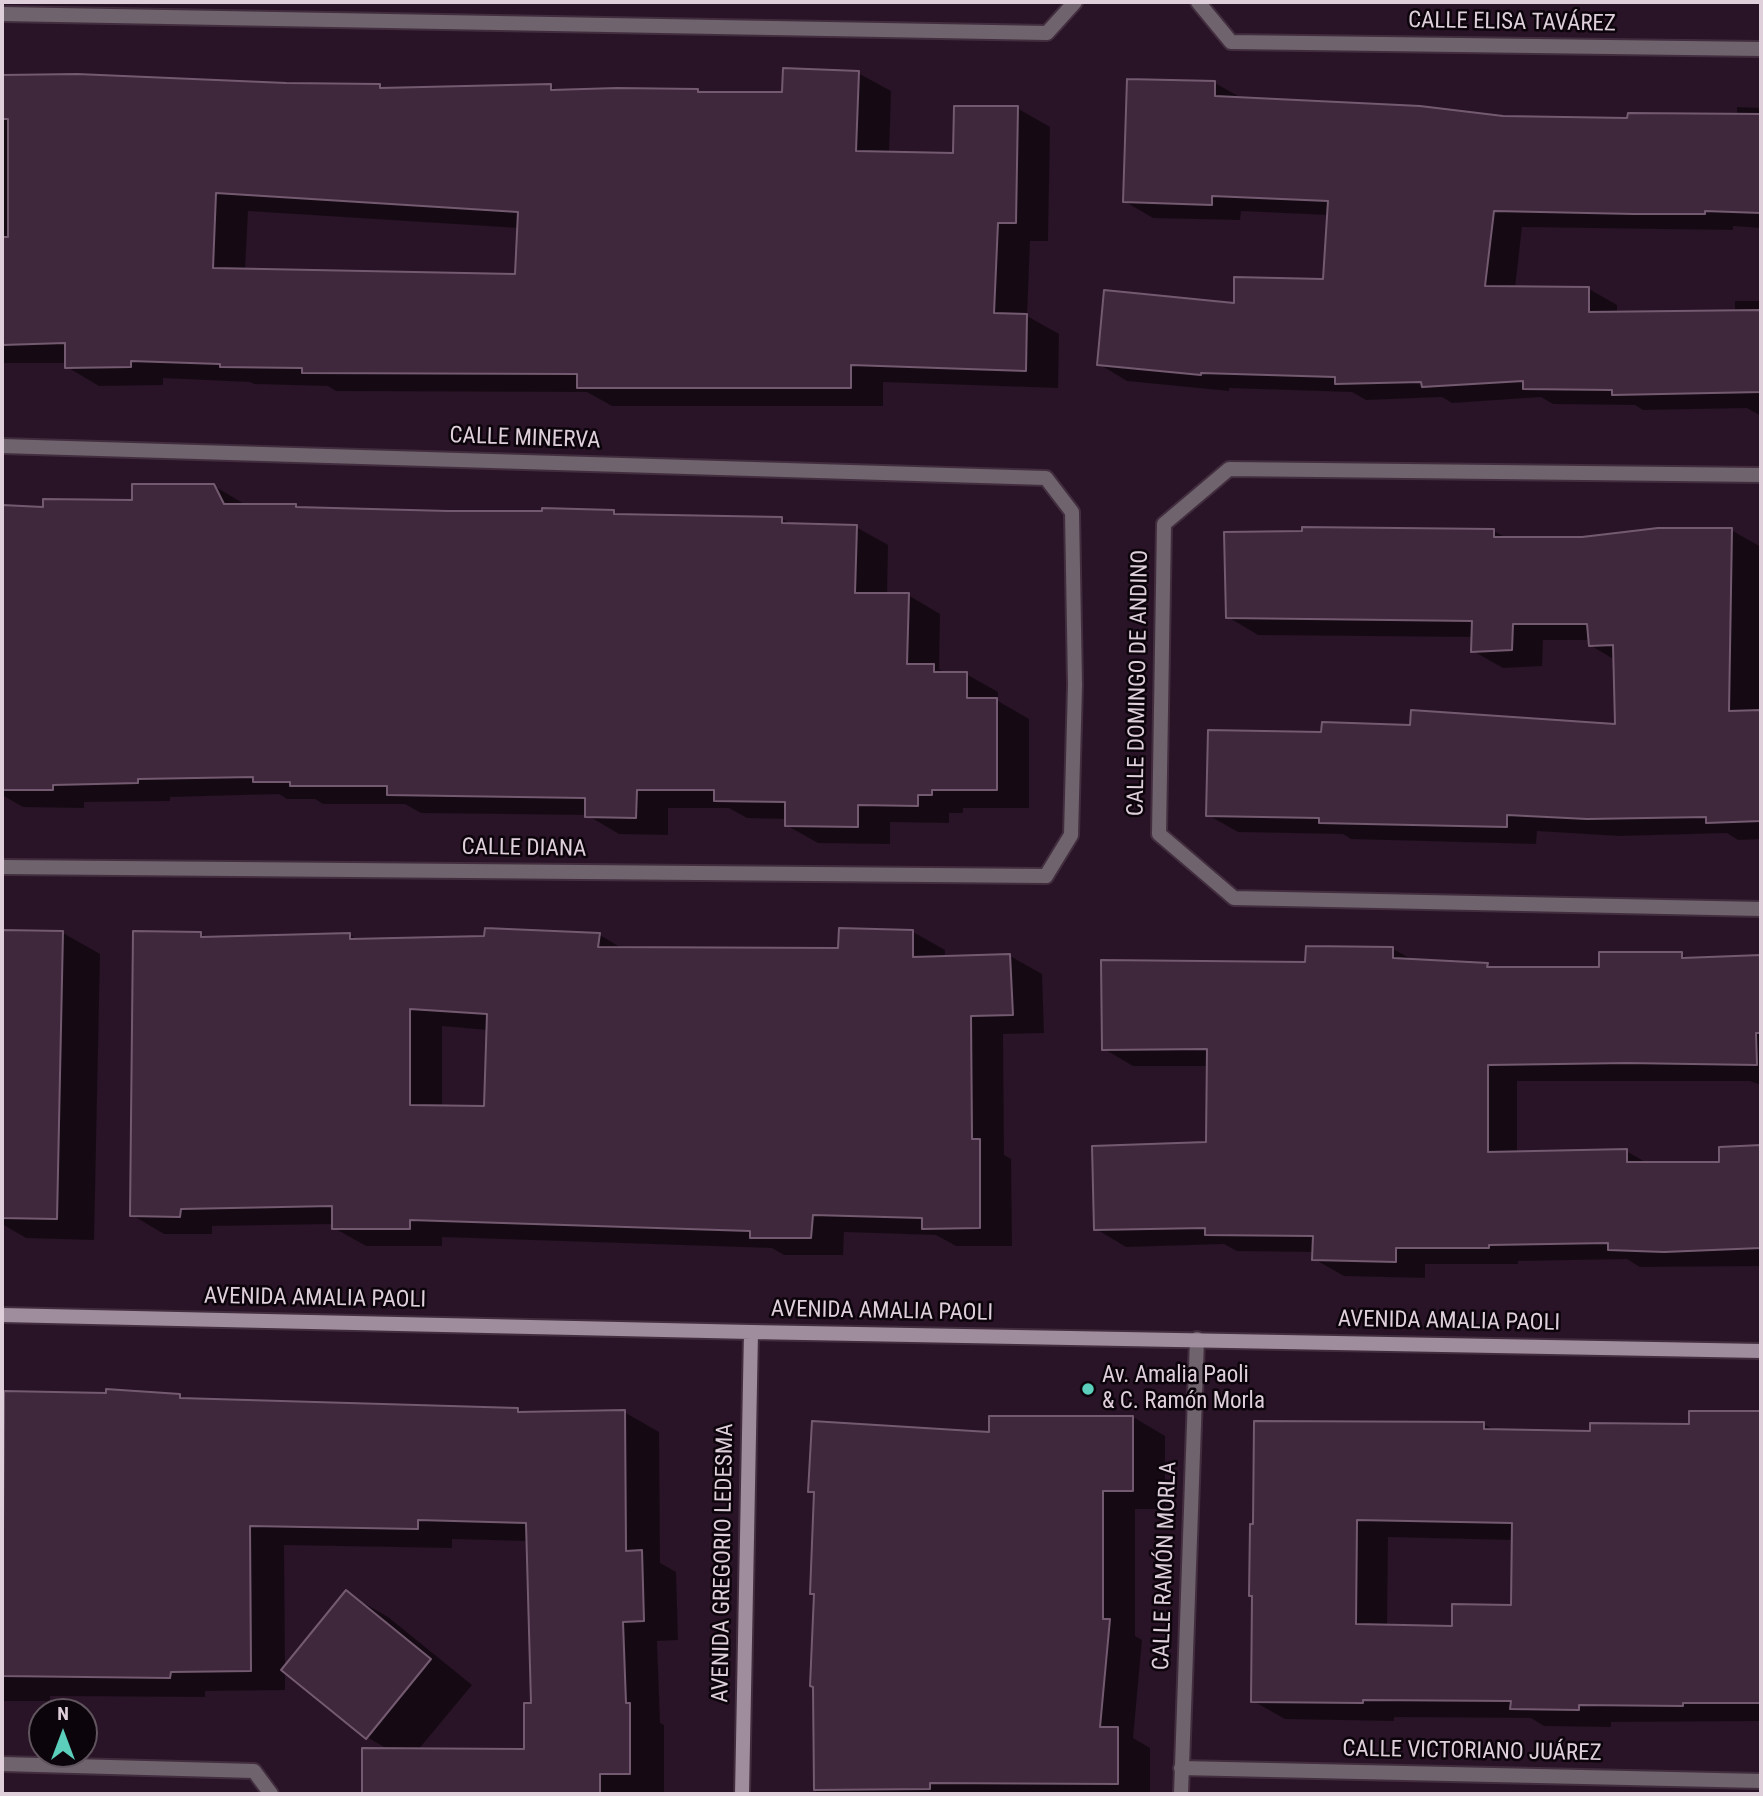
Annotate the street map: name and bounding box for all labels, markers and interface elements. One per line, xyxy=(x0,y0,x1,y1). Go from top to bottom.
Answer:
street label: CALLE ELISA TAVÁREZ xyxy=(1408,7,1616,39)
street label: CALLE MINERVA xyxy=(449,423,601,455)
street label: CALLE DOMINGO DE ANDINO xyxy=(1123,550,1155,816)
street label: CALLE DIANA xyxy=(461,834,587,864)
street label: AVENIDA AMALIA PAOLI xyxy=(204,1283,426,1315)
street label: AVENIDA AMALIA PAOLI xyxy=(771,1296,993,1328)
street label: AVENIDA AMALIA PAOLI xyxy=(1338,1306,1560,1338)
place label: Av. Amalia Paoli & C. Ramón Morla xyxy=(1102,1362,1265,1416)
marker: Av. Amalia Paoli & C. Ramón Morla xyxy=(1080,1381,1096,1397)
street label: AVENIDA GREGORIO LEDESMA xyxy=(708,1423,740,1703)
street label: CALLE RAMÓN MORLA xyxy=(1149,1461,1183,1671)
north arrow xyxy=(28,1698,98,1768)
text: N xyxy=(57,1702,69,1725)
street label: CALLE VICTORIANO JUÁREZ xyxy=(1342,1736,1602,1768)

